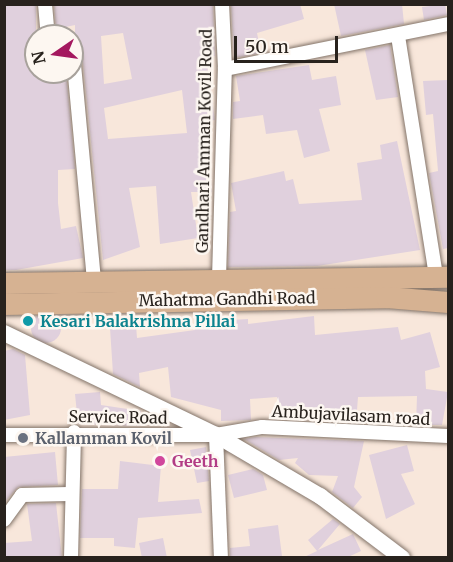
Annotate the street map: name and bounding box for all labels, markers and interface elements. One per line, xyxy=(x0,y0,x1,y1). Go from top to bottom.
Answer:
north arrow xyxy=(24,24,84,84)
scale bar xyxy=(237,24,340,62)
street label: Gandhari Amman Kovil Road xyxy=(192,29,216,253)
text: 50 m xyxy=(245,35,289,58)
text: N xyxy=(27,49,50,66)
street label: Mahatma Gandhi Road xyxy=(138,288,316,310)
place label: Kesari Balakrishna Pillai xyxy=(40,311,235,331)
marker: Kesari Balakrishna Pillai xyxy=(21,314,35,328)
street label: Ambujavilasam road xyxy=(271,401,431,429)
street label: Service Road xyxy=(68,407,168,427)
place label: Kallamman Kovil xyxy=(35,428,172,448)
marker: Kallamman Kovil xyxy=(16,431,30,445)
place label: Geeth xyxy=(172,451,218,471)
marker: Geeth xyxy=(153,454,167,468)

